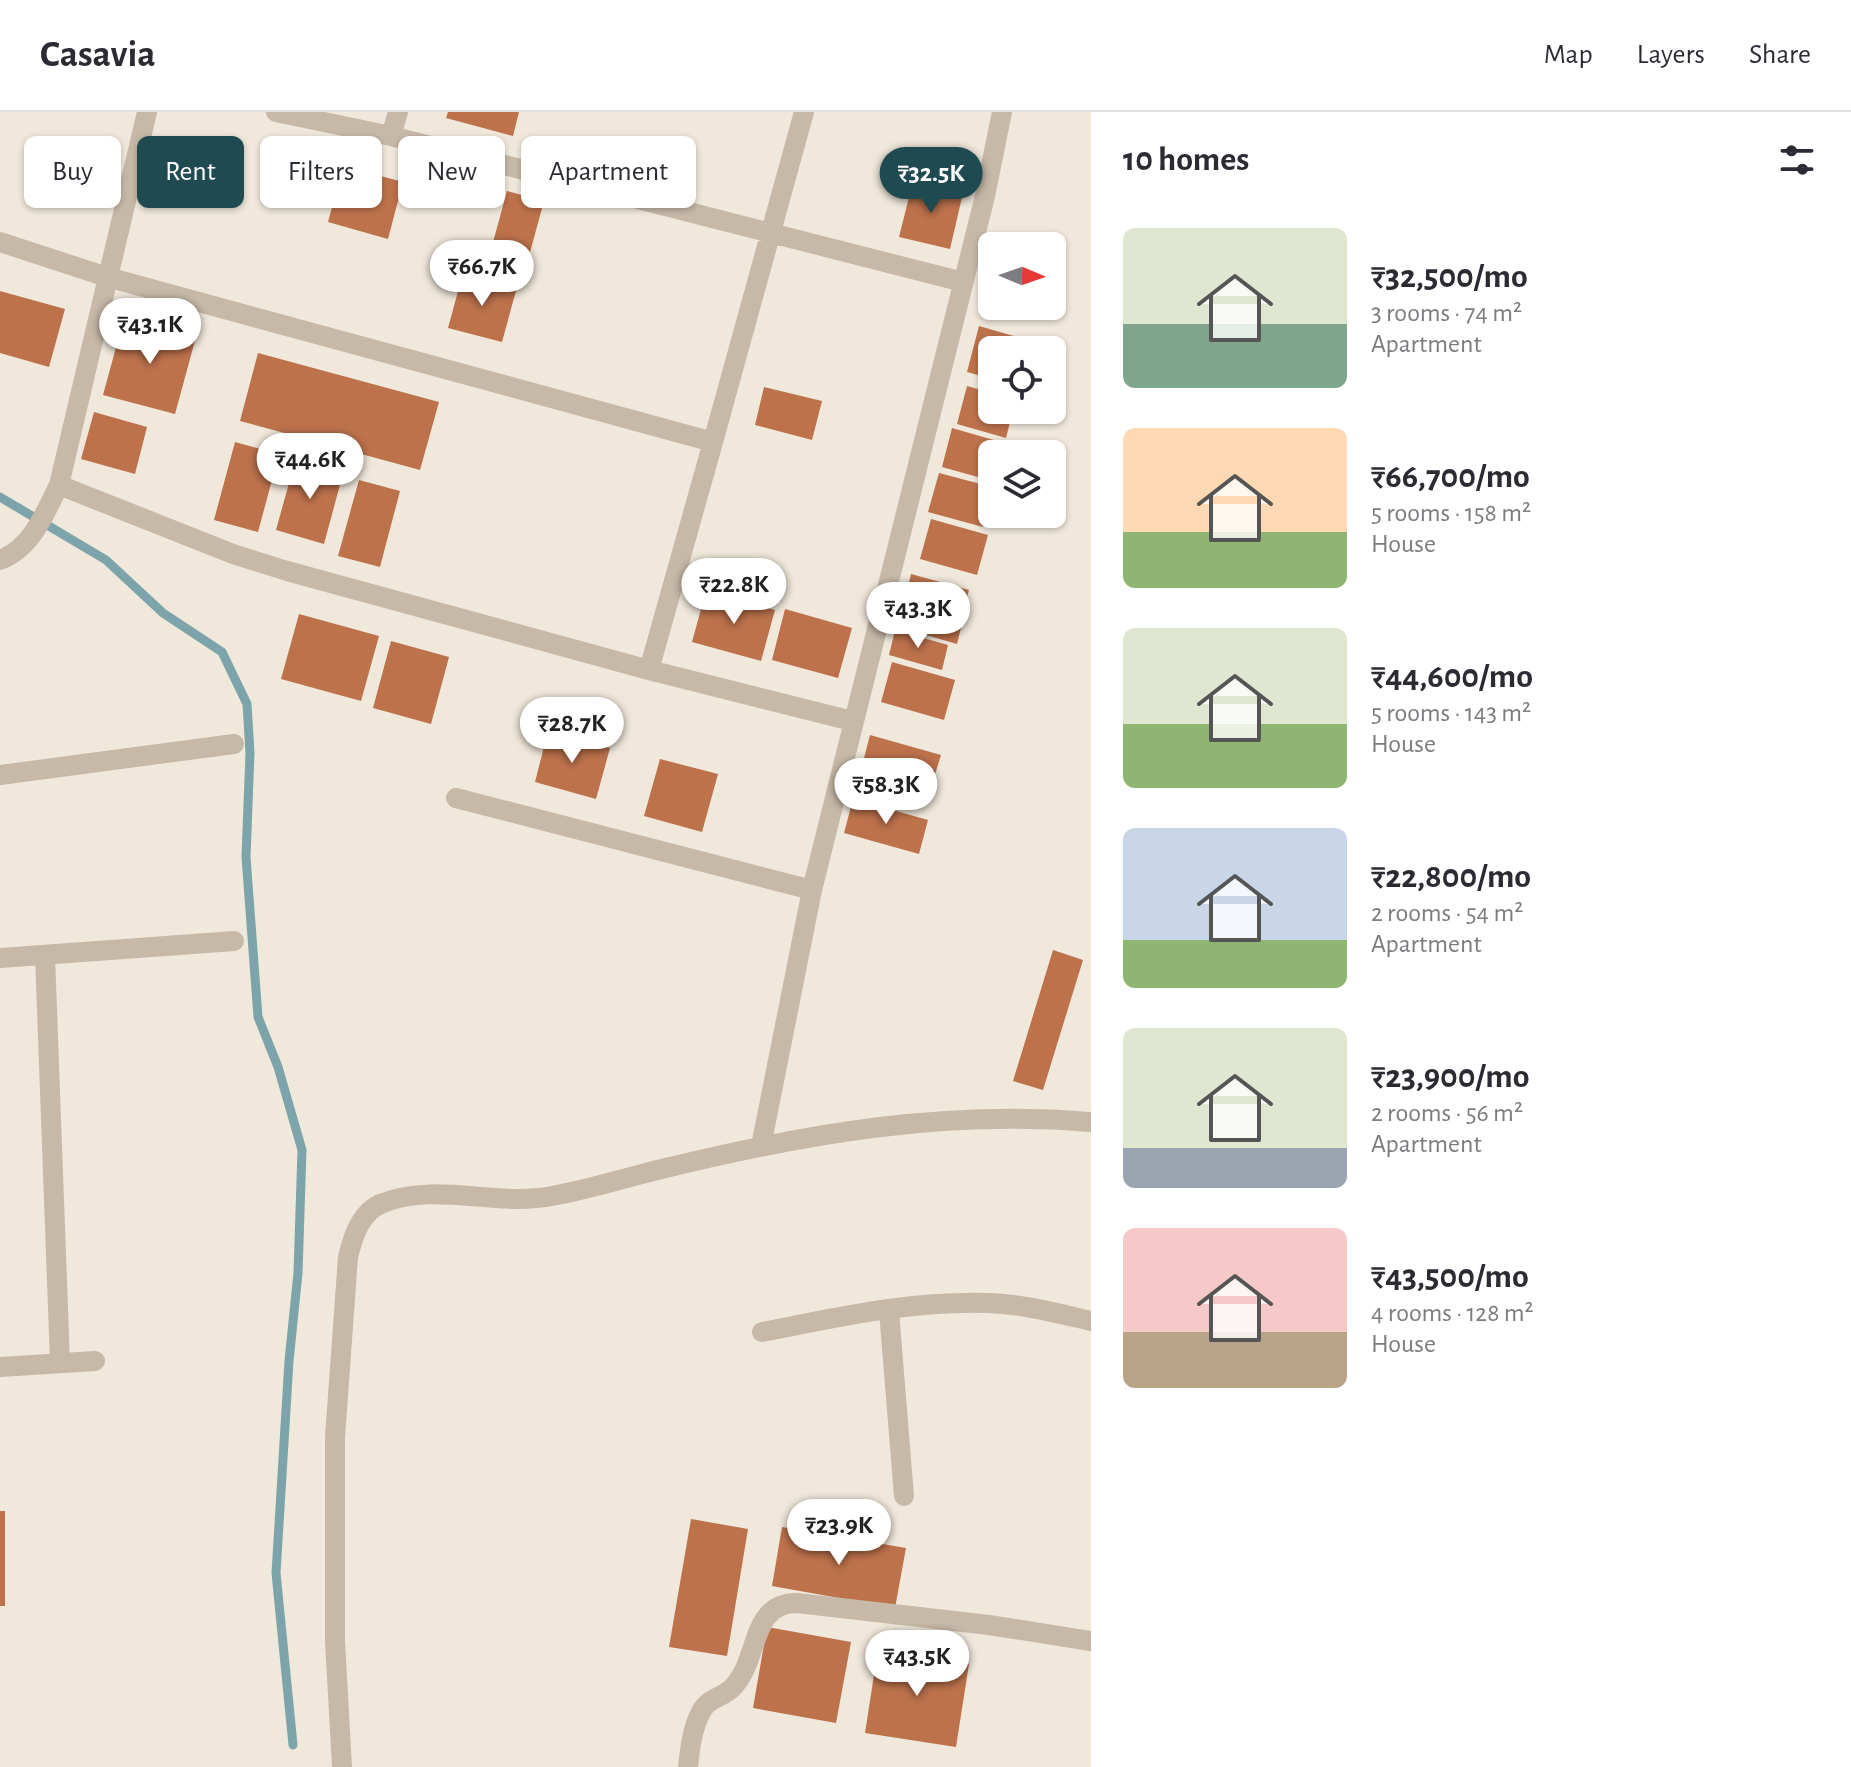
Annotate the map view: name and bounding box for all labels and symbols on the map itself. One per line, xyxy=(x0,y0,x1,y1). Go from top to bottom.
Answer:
pin: ₹32.5K xyxy=(866,147,996,215)
north arrow xyxy=(978,232,1066,320)
pin: ₹66.7K xyxy=(417,240,547,308)
pin: ₹43.1K xyxy=(85,298,215,366)
pin: ₹44.6K xyxy=(245,433,375,501)
pin: ₹22.8K xyxy=(669,558,799,626)
pin: ₹43.3K xyxy=(853,582,983,650)
pin: ₹28.7K xyxy=(507,697,637,765)
pin: ₹58.3K xyxy=(821,758,951,826)
pin: ₹23.9K xyxy=(774,1499,904,1567)
pin: ₹43.5K xyxy=(852,1630,982,1698)

